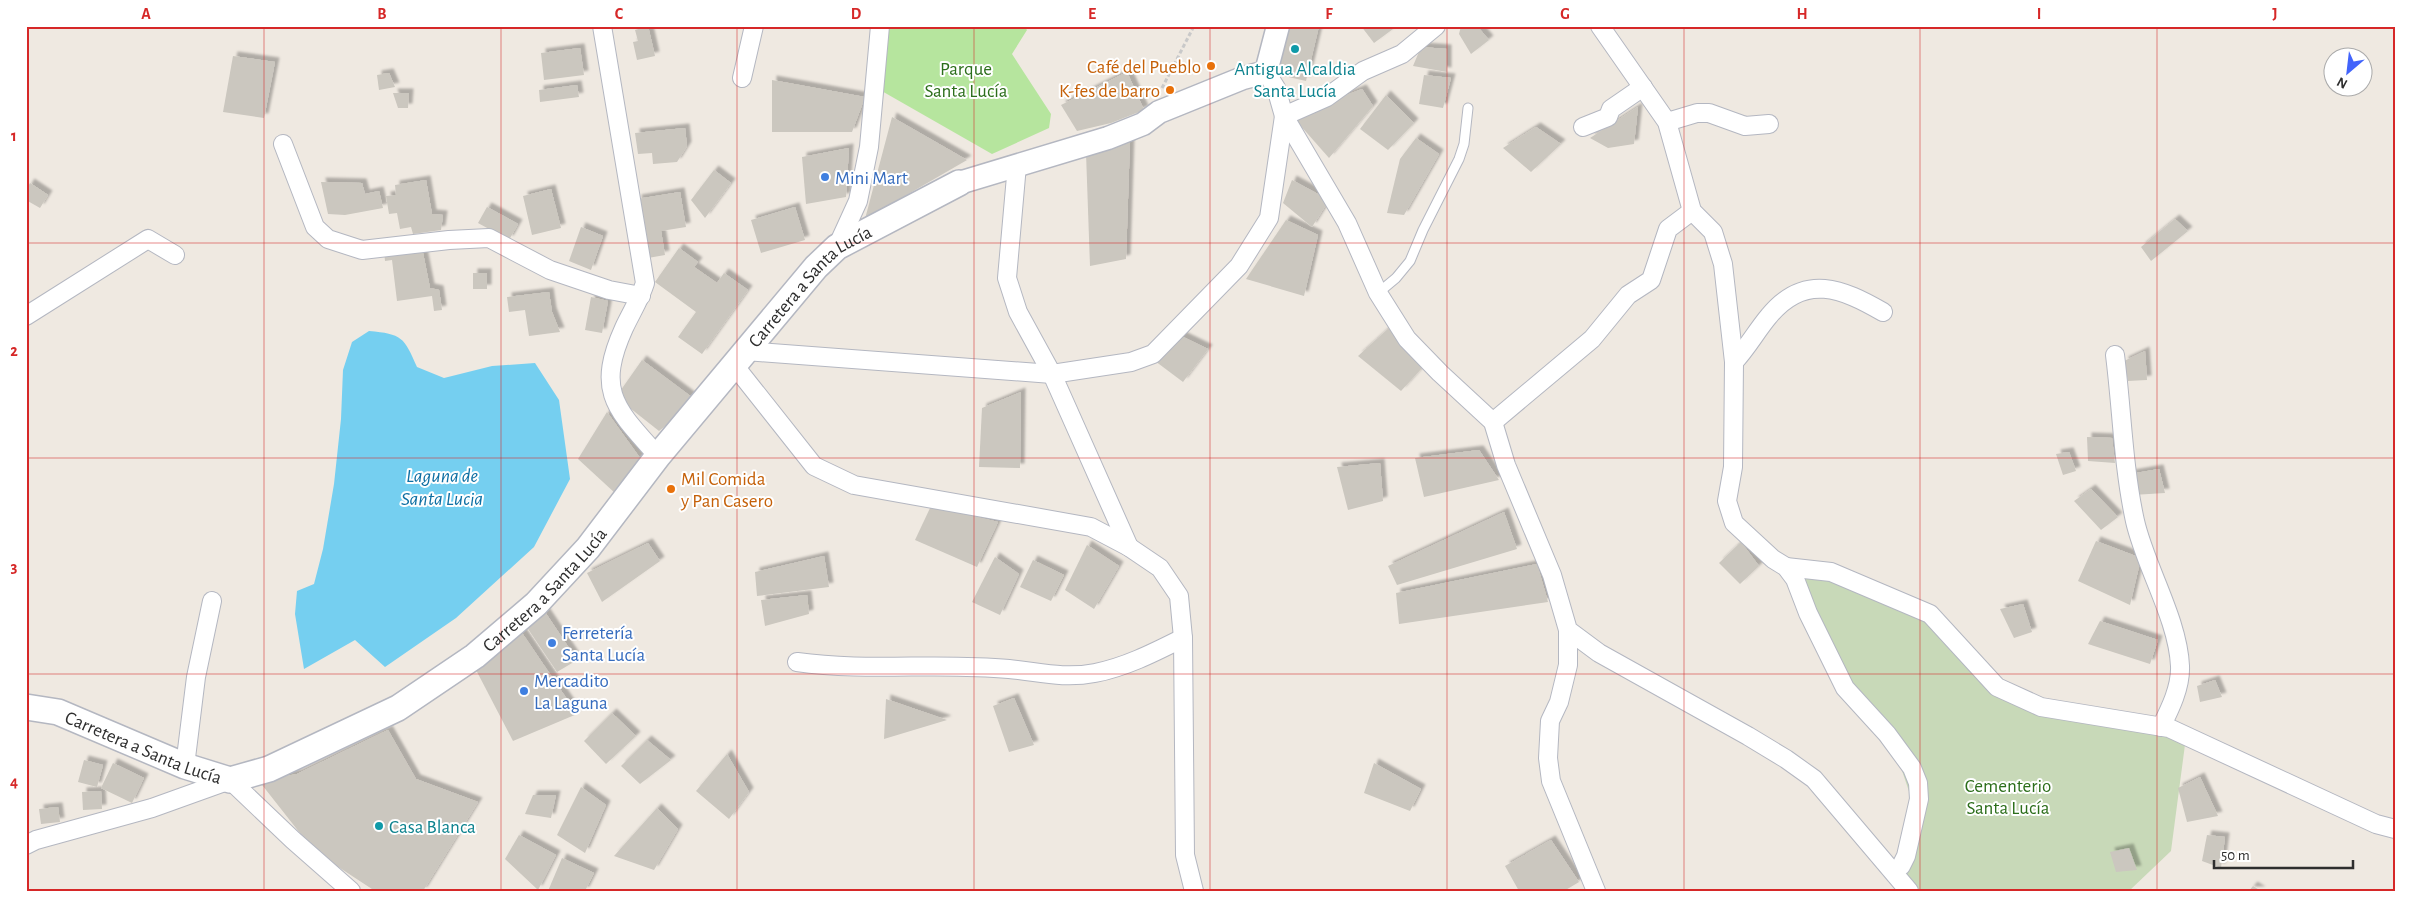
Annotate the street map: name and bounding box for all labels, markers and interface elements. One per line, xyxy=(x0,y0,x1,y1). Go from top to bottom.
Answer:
text: A xyxy=(141,6,151,22)
text: B xyxy=(377,6,387,22)
text: C xyxy=(615,6,624,22)
text: D xyxy=(851,6,862,22)
text: E xyxy=(1088,6,1096,22)
text: F xyxy=(1325,6,1333,22)
text: G xyxy=(1560,6,1570,22)
text: H xyxy=(1796,6,1808,22)
text: I xyxy=(2037,6,2041,22)
text: J xyxy=(2272,6,2278,22)
marker: Antigua Alcaldia Santa Lucía xyxy=(1289,43,1301,55)
north arrow xyxy=(2324,48,2374,98)
place label: Café del Pueblo xyxy=(1087,58,1201,77)
park label: Parque Santa Lucía xyxy=(924,60,1008,101)
marker: Café del Pueblo xyxy=(1205,60,1217,72)
place label: Antigua Alcaldia Santa Lucía xyxy=(1234,60,1356,101)
text: N xyxy=(2335,74,2350,91)
place label: K-fes de barro xyxy=(1059,82,1160,101)
marker: K-fes de barro xyxy=(1164,84,1176,96)
text: 1 xyxy=(11,128,17,144)
place label: Mini Mart xyxy=(835,169,908,188)
marker: Mini Mart xyxy=(819,171,831,183)
street label: Carretera a Santa Lucía xyxy=(745,222,875,351)
text: 2 xyxy=(10,343,18,359)
water label: Laguna de Santa Lucia xyxy=(401,466,483,509)
place label: Mil Comida y Pan Casero xyxy=(680,470,773,511)
marker: Mil Comida y Pan Casero xyxy=(665,483,677,495)
street label: Carretera a Santa Lucía xyxy=(480,524,611,656)
text: 3 xyxy=(11,559,18,575)
place label: Ferretería Santa Lucía xyxy=(562,624,645,665)
marker: Ferretería Santa Lucía xyxy=(546,637,558,649)
place label: Mercadito La Laguna xyxy=(534,672,609,713)
marker: Mercadito La Laguna xyxy=(518,685,530,697)
street label: Carretera a Santa Lucía xyxy=(62,708,224,788)
text: 4 xyxy=(10,774,18,790)
park label: Cementerio Santa Lucía xyxy=(1965,777,2051,818)
place label: Casa Blanca xyxy=(389,818,476,837)
marker: Casa Blanca xyxy=(373,820,385,832)
scale bar xyxy=(2214,837,2352,869)
text: 50 m xyxy=(2221,848,2250,863)

